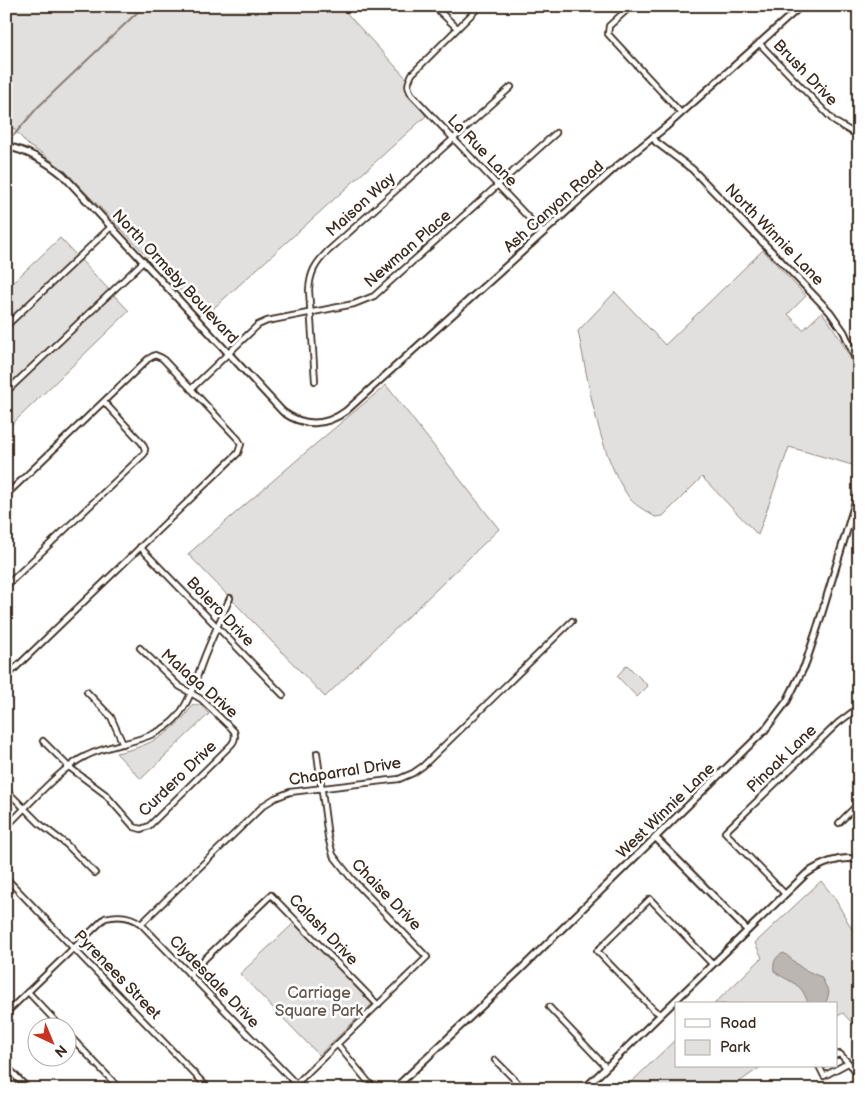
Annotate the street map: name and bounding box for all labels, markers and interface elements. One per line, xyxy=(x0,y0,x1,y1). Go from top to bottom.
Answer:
street label: Brush Drive xyxy=(769,36,841,110)
street label: La Rue Lane xyxy=(443,111,521,191)
street label: Ash Canyon Road xyxy=(500,157,608,257)
street label: Maison Way xyxy=(323,169,400,241)
street label: North Winnie Lane xyxy=(721,180,828,290)
street label: North Ormsby Boulevard xyxy=(108,206,242,348)
street label: Newman Place xyxy=(361,206,456,292)
street label: Bolero Drive xyxy=(182,573,258,651)
street label: Malaga Drive xyxy=(157,645,242,723)
street label: Pinoak Lane xyxy=(743,721,821,797)
street label: Curdero Drive xyxy=(135,737,221,821)
street label: Chaparral Drive xyxy=(288,754,403,790)
street label: West Winnie Lane xyxy=(613,759,719,863)
street label: Chaise Drive xyxy=(347,855,425,935)
street label: Calash Drive xyxy=(284,890,362,970)
street label: Pyrenees Street xyxy=(70,926,164,1024)
street label: Clydesdale Drive xyxy=(165,932,263,1033)
park label: Carriage Square Park xyxy=(275,984,363,1021)
legend xyxy=(675,1002,838,1068)
text: Road xyxy=(720,1014,756,1033)
north arrow xyxy=(28,1018,78,1068)
text: Park xyxy=(720,1038,751,1057)
text: N xyxy=(51,1041,70,1061)

